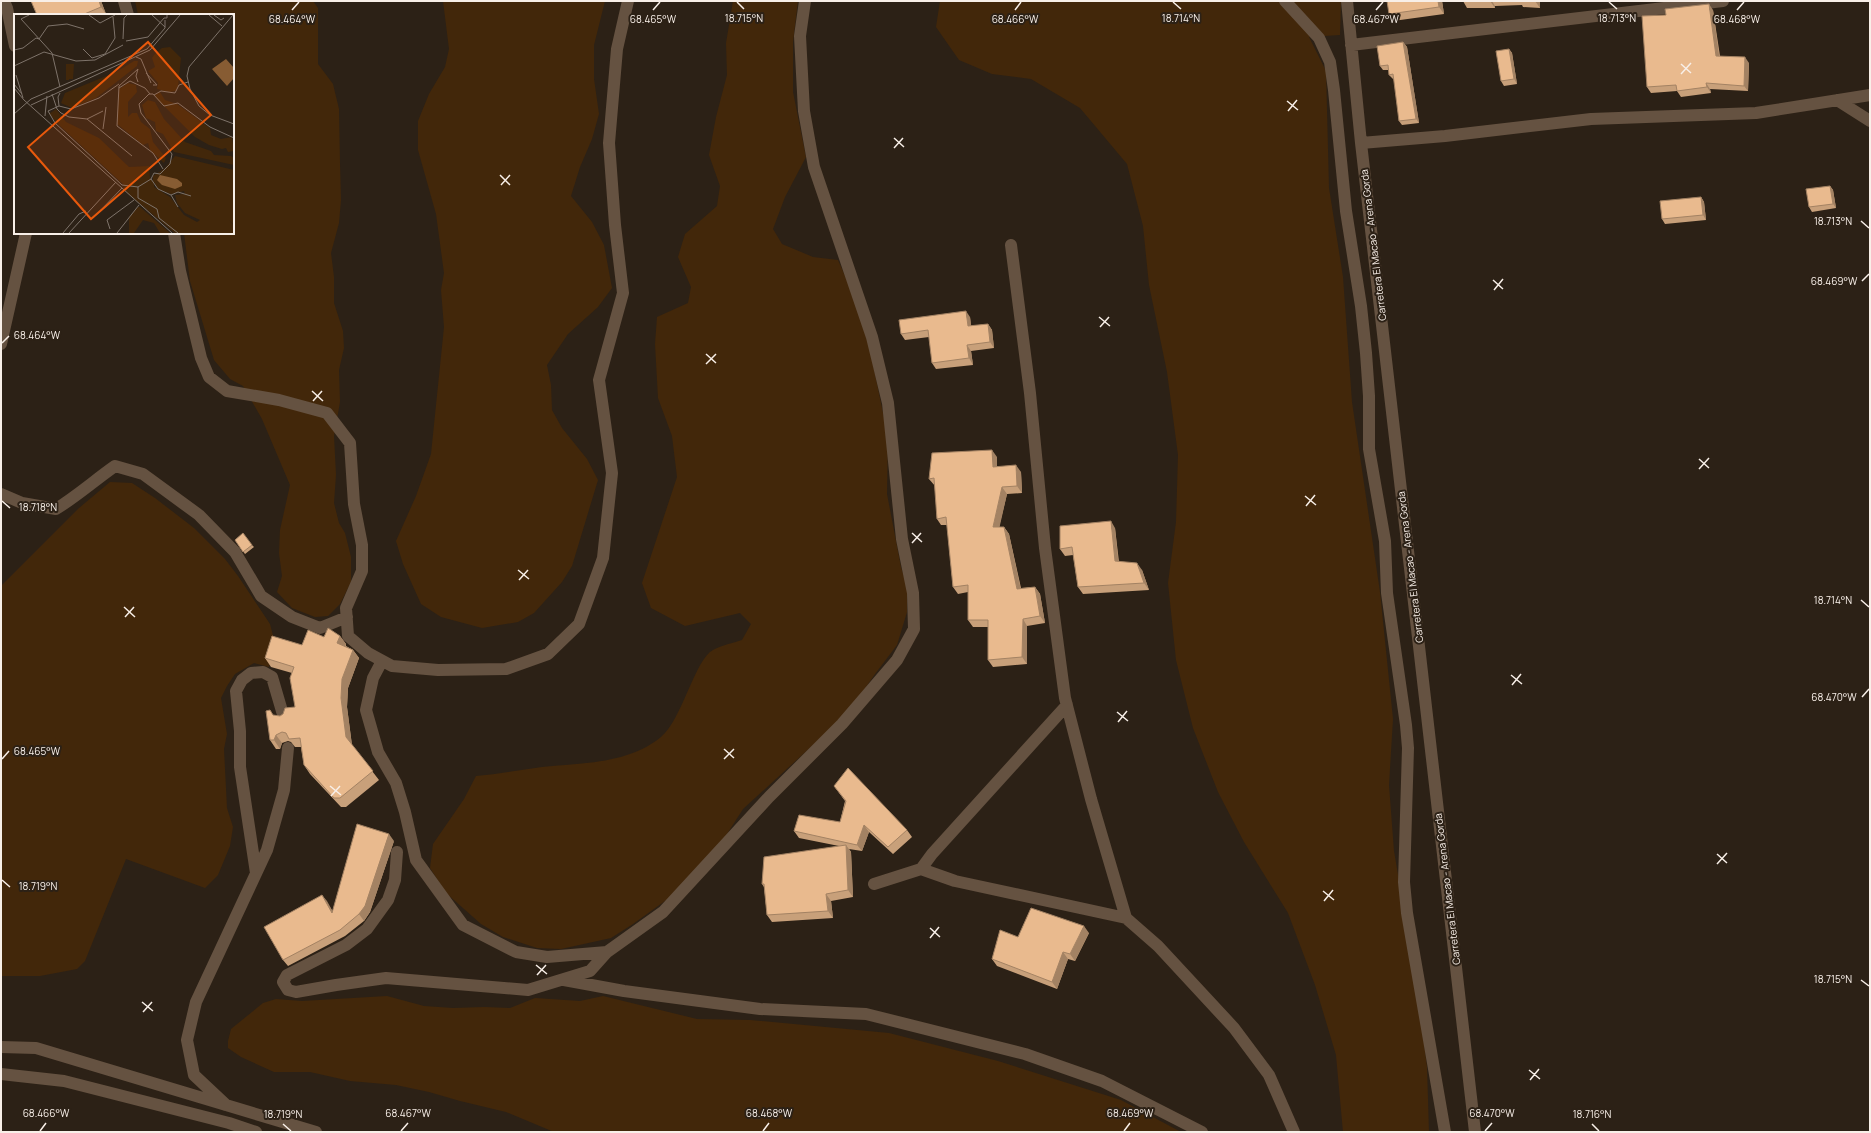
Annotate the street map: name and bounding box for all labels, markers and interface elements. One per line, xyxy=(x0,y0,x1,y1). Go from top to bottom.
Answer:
text: 18.715°N xyxy=(725,11,763,25)
text: 18.714°N xyxy=(1162,11,1200,25)
text: 18.713°N xyxy=(1598,11,1636,25)
text: 68.464°W xyxy=(269,12,316,26)
text: 68.465°W xyxy=(630,12,677,26)
text: 68.466°W xyxy=(992,12,1039,26)
text: 68.467°W xyxy=(1353,12,1399,26)
text: 68.468°W xyxy=(1714,12,1761,26)
inset map xyxy=(14,14,234,234)
street label: Carretera El Macao - Arena Gorda xyxy=(1357,168,1389,322)
text: 18.713°N xyxy=(1814,214,1852,228)
text: 68.469°W xyxy=(1811,274,1858,288)
text: 68.464°W xyxy=(14,328,61,342)
street label: Carretera El Macao - Arena Gorda xyxy=(1394,490,1426,644)
text: 18.718°N xyxy=(19,500,57,514)
text: 18.714°N xyxy=(1814,593,1852,607)
text: 68.470°W xyxy=(1811,690,1857,704)
text: 68.465°W xyxy=(14,744,61,758)
street label: Carretera El Macao - Arena Gorda xyxy=(1431,812,1463,966)
text: 18.719°N xyxy=(19,879,58,893)
text: 18.715°N xyxy=(1814,972,1852,986)
text: 68.466°W xyxy=(23,1106,70,1120)
text: 68.467°W xyxy=(385,1106,431,1120)
text: 68.468°W xyxy=(746,1106,793,1120)
text: 68.469°W xyxy=(1107,1106,1154,1120)
text: 68.470°W xyxy=(1469,1106,1515,1120)
text: 18.719°N xyxy=(264,1107,303,1121)
text: 18.716°N xyxy=(1573,1107,1612,1121)

